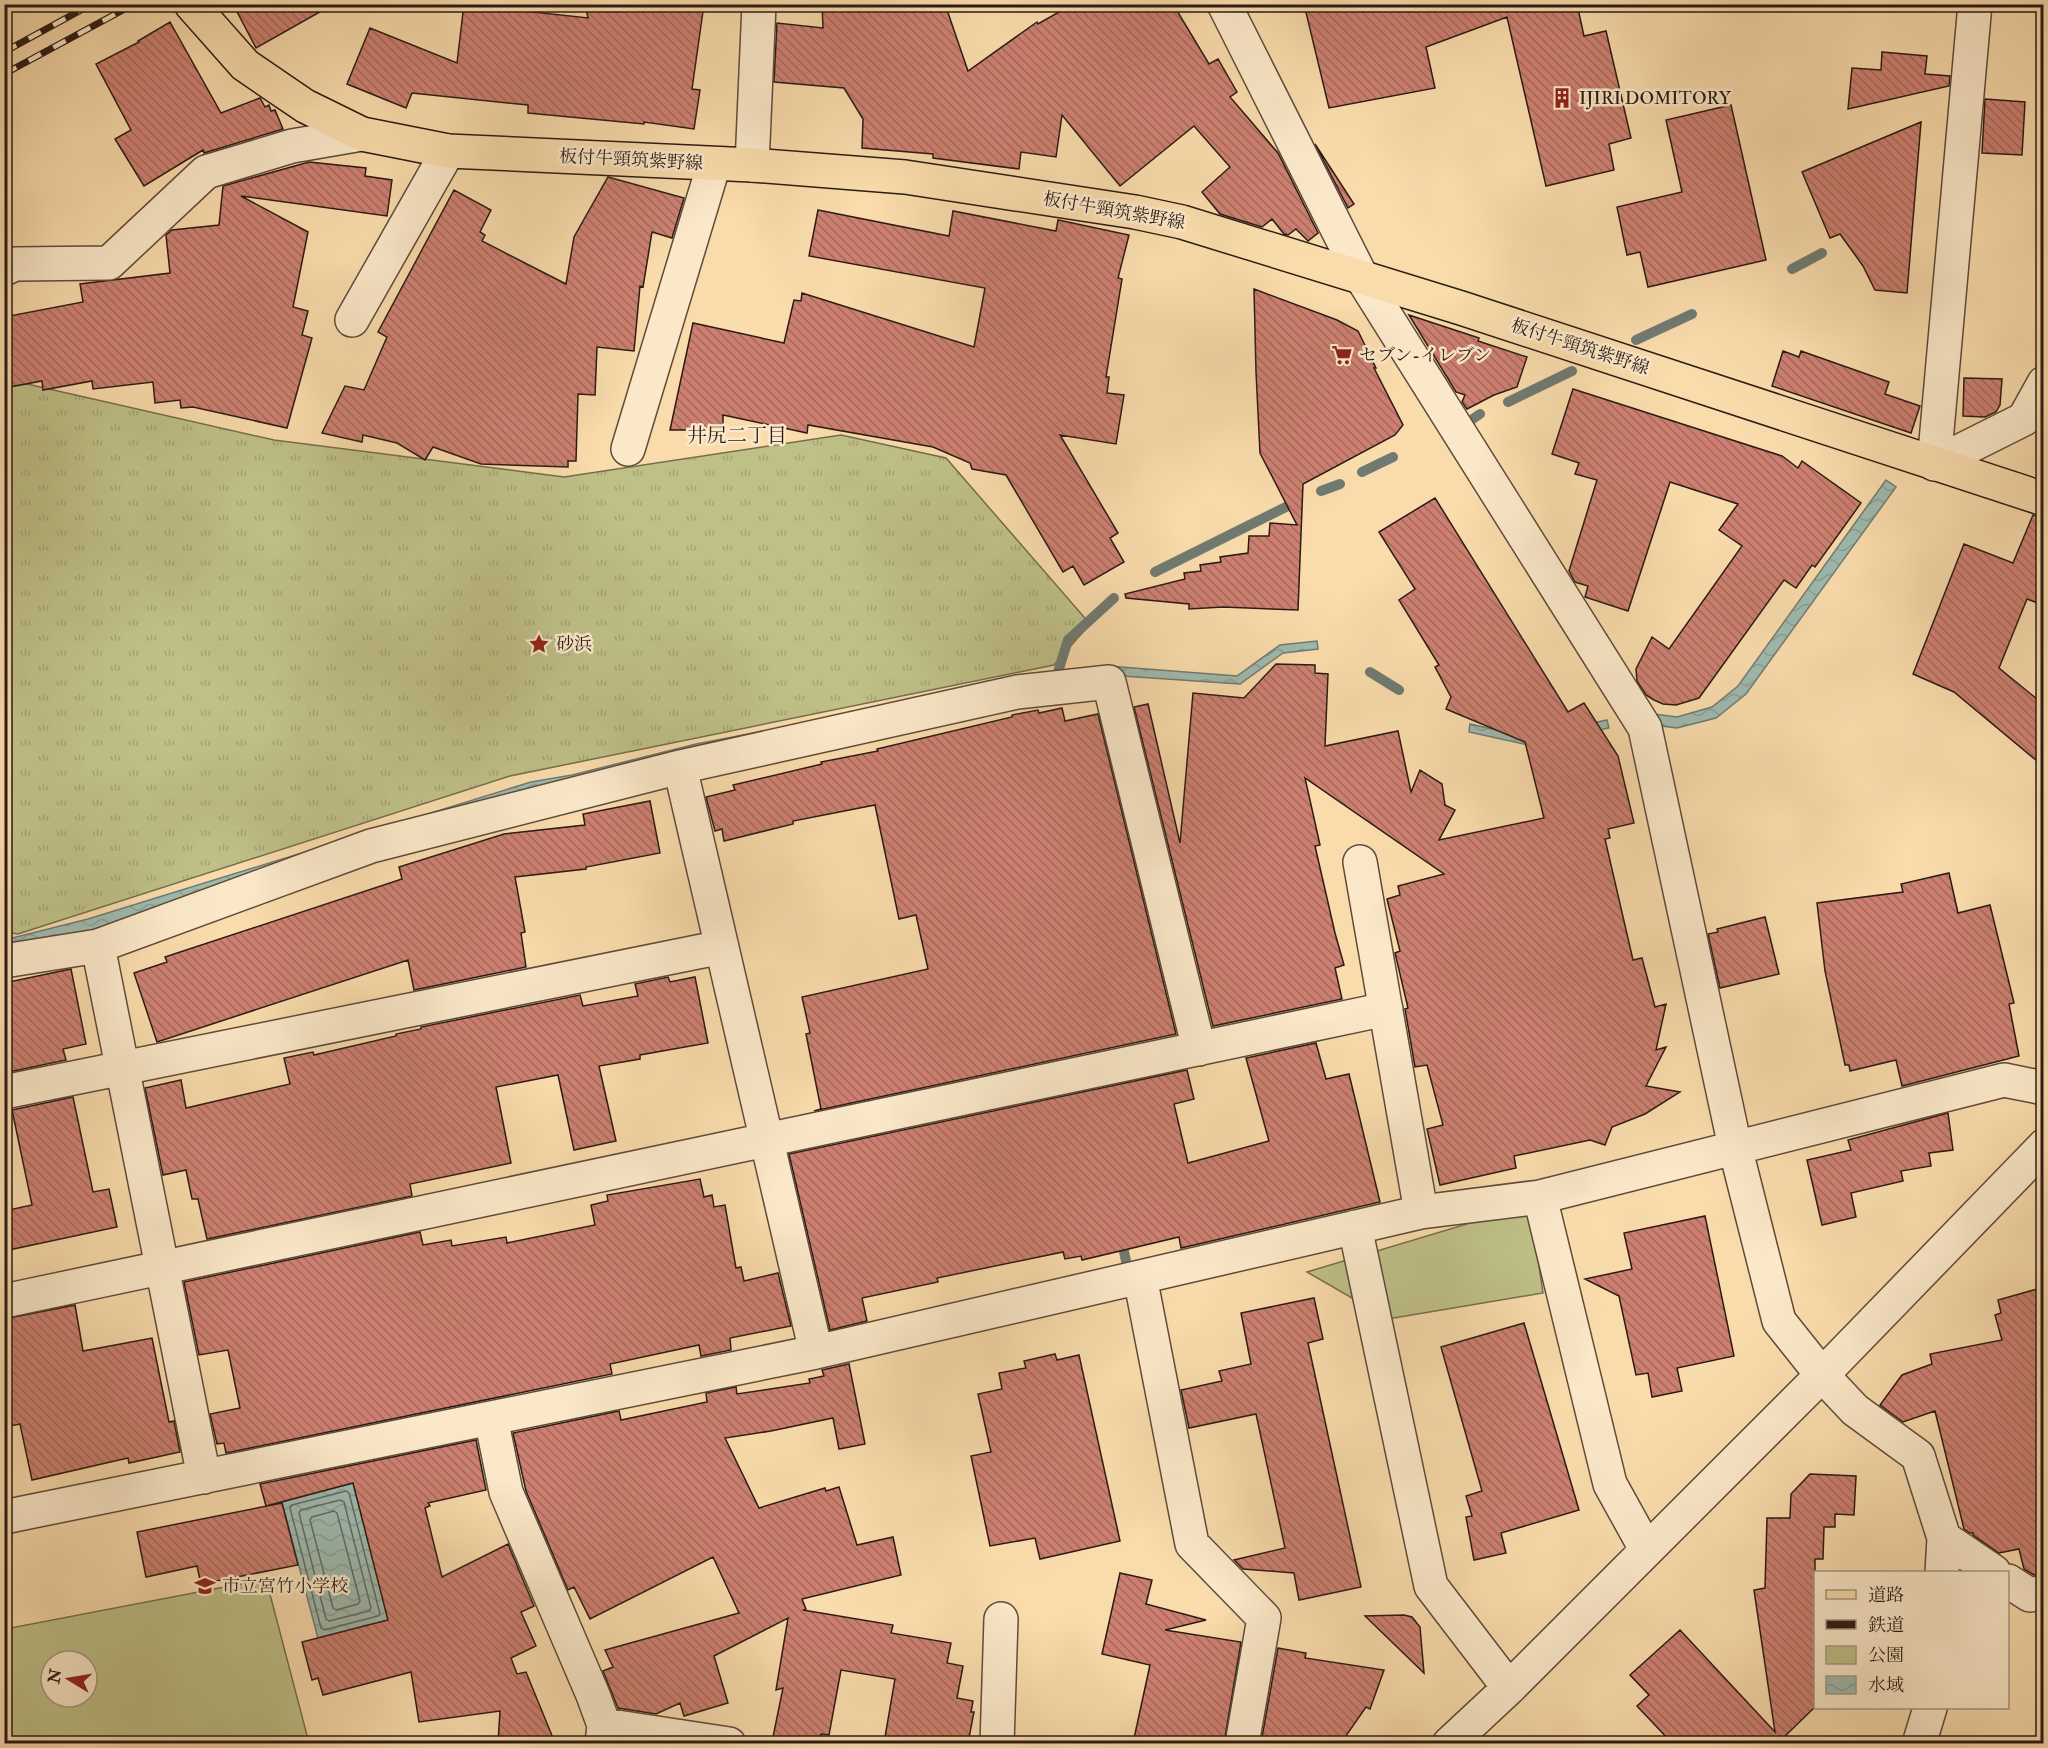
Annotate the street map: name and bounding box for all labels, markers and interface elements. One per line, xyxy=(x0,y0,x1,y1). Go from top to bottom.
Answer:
building icon: IJIRI DOMITORY xyxy=(1550,86,1574,110)
place label: IJIRI DOMITORY xyxy=(1579,87,1732,110)
street label: 板付牛頸筑紫野線 xyxy=(558,145,704,175)
street label: 板付牛頸筑紫野線 xyxy=(1041,187,1187,235)
street label: 板付牛頸筑紫野線 xyxy=(1508,314,1652,380)
supermarket icon: セブン-イレブン xyxy=(1330,343,1354,367)
place label: セブン-イレブン xyxy=(1359,344,1491,367)
district label: 井尻二丁目 xyxy=(687,423,787,448)
place icon: 砂浜 xyxy=(527,632,551,656)
place label: 砂浜 xyxy=(556,633,592,656)
legend xyxy=(1814,1571,2009,1709)
school or university icon: 市立宮竹小学校 xyxy=(193,1574,217,1598)
place label: 市立宮竹小学校 xyxy=(222,1575,348,1598)
text: 道路 xyxy=(1868,1584,1904,1607)
text: 鉄道 xyxy=(1868,1614,1904,1637)
text: 公園 xyxy=(1868,1644,1904,1667)
north arrow xyxy=(39,1649,99,1709)
text: N xyxy=(44,1667,67,1686)
text: 水域 xyxy=(1868,1674,1904,1697)

